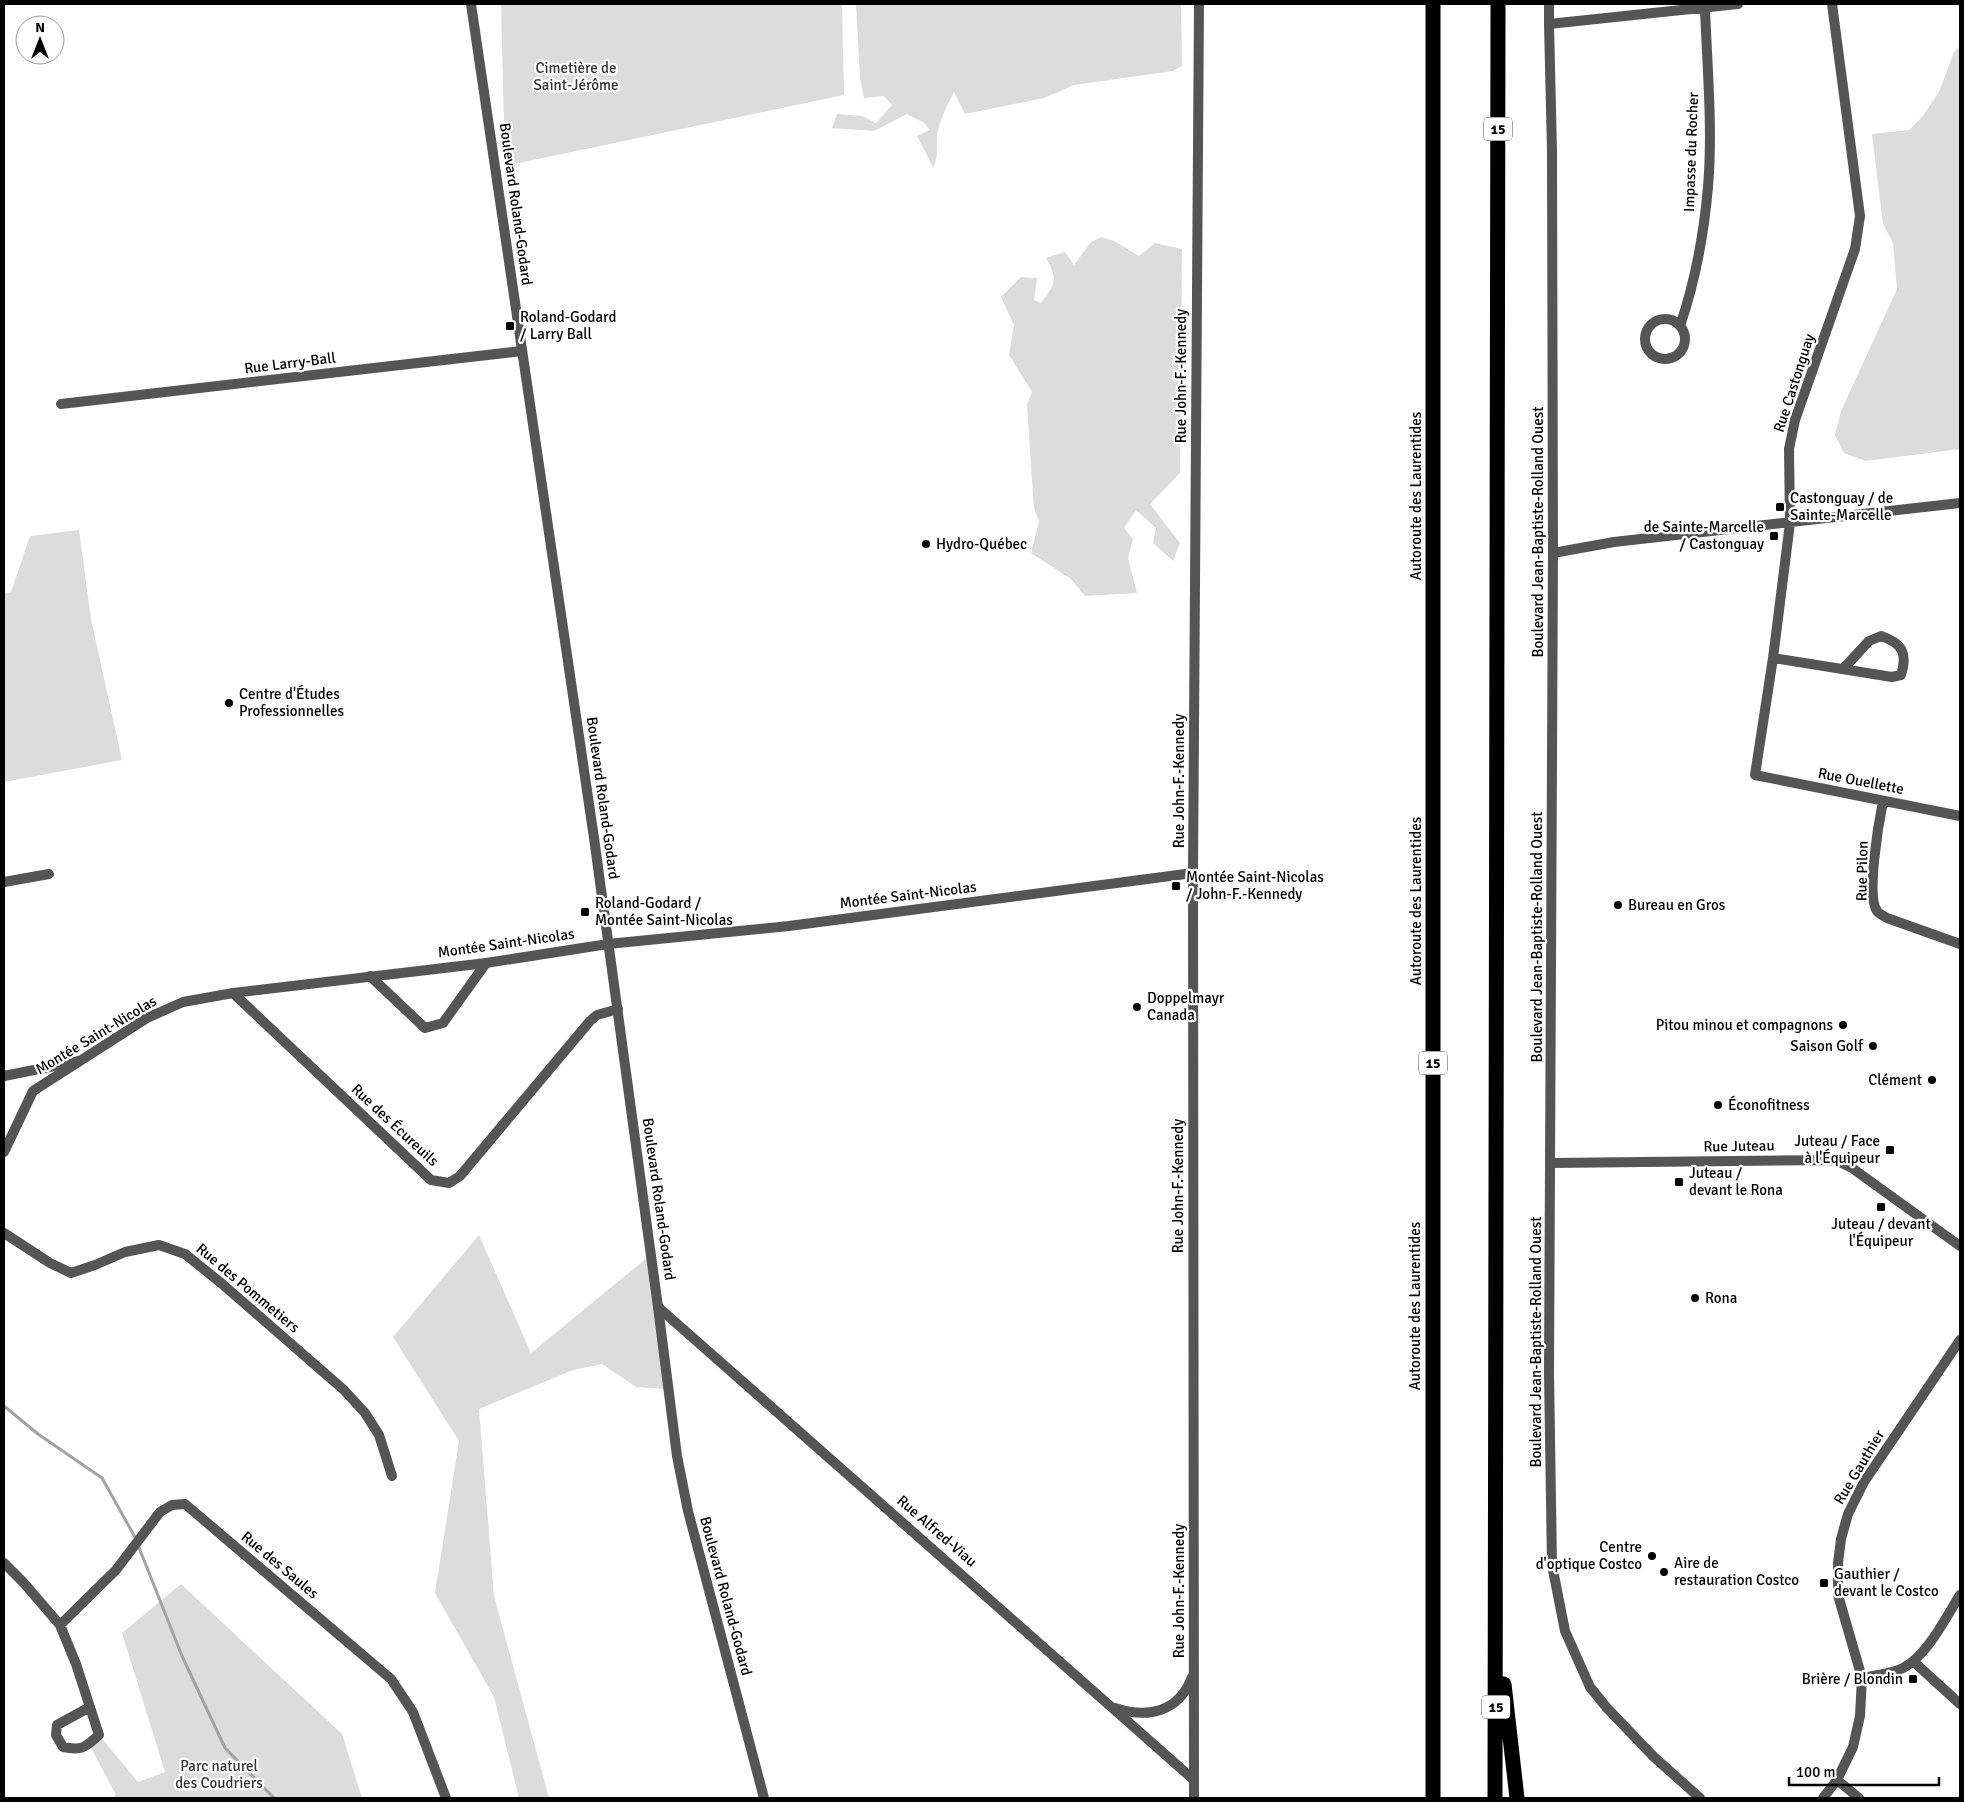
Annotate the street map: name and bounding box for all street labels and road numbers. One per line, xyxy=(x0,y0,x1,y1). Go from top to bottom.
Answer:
street label: Impasse du Rocher xyxy=(1680,91,1702,212)
road number: 15 xyxy=(1484,118,1512,140)
street label: Boulevard Roland-Godard xyxy=(496,122,536,287)
street label: Rue John-F.-Kennedy xyxy=(1172,309,1190,443)
street label: Rue Castonguay xyxy=(1770,332,1818,434)
street label: Rue Larry-Ball xyxy=(243,348,337,378)
street label: Boulevard Jean-Baptiste-Rolland Ouest xyxy=(1529,406,1547,658)
street label: Autoroute des Laurentides xyxy=(1407,411,1425,580)
street label: Rue John-F.-Kennedy xyxy=(1170,714,1188,848)
street label: Boulevard Roland-Godard xyxy=(583,716,623,881)
street label: Rue Ouellette xyxy=(1817,764,1905,798)
street label: Boulevard Jean-Baptiste-Rolland Ouest xyxy=(1528,811,1546,1063)
street label: Autoroute des Laurentides xyxy=(1407,816,1425,985)
street label: Rue Pilon xyxy=(1852,841,1872,901)
street label: Montée Saint-Nicolas xyxy=(838,878,978,912)
street label: Montée Saint-Nicolas xyxy=(436,924,576,962)
street label: Montée Saint-Nicolas xyxy=(32,992,160,1078)
road number: 15 xyxy=(1419,1052,1447,1074)
street label: Rue des Écureuils xyxy=(348,1079,443,1170)
street label: Boulevard Roland-Godard xyxy=(639,1117,679,1282)
street label: Rue John-F.-Kennedy xyxy=(1169,1119,1187,1253)
street label: Rue Juteau xyxy=(1703,1136,1775,1156)
street label: Boulevard Jean-Baptiste-Rolland Ouest xyxy=(1527,1216,1545,1468)
street label: Autoroute des Laurentides xyxy=(1406,1221,1424,1390)
street label: Rue des Pommetiers xyxy=(193,1240,304,1337)
street label: Rue Gauthier xyxy=(1830,1426,1888,1507)
street label: Rue Alfred-Viau xyxy=(893,1491,981,1571)
street label: Boulevard Roland-Godard xyxy=(696,1514,756,1678)
street label: Rue John-F.-Kennedy xyxy=(1170,1524,1188,1658)
street label: Rue des Saules xyxy=(238,1527,323,1603)
road number: 15 xyxy=(1482,1695,1510,1718)

